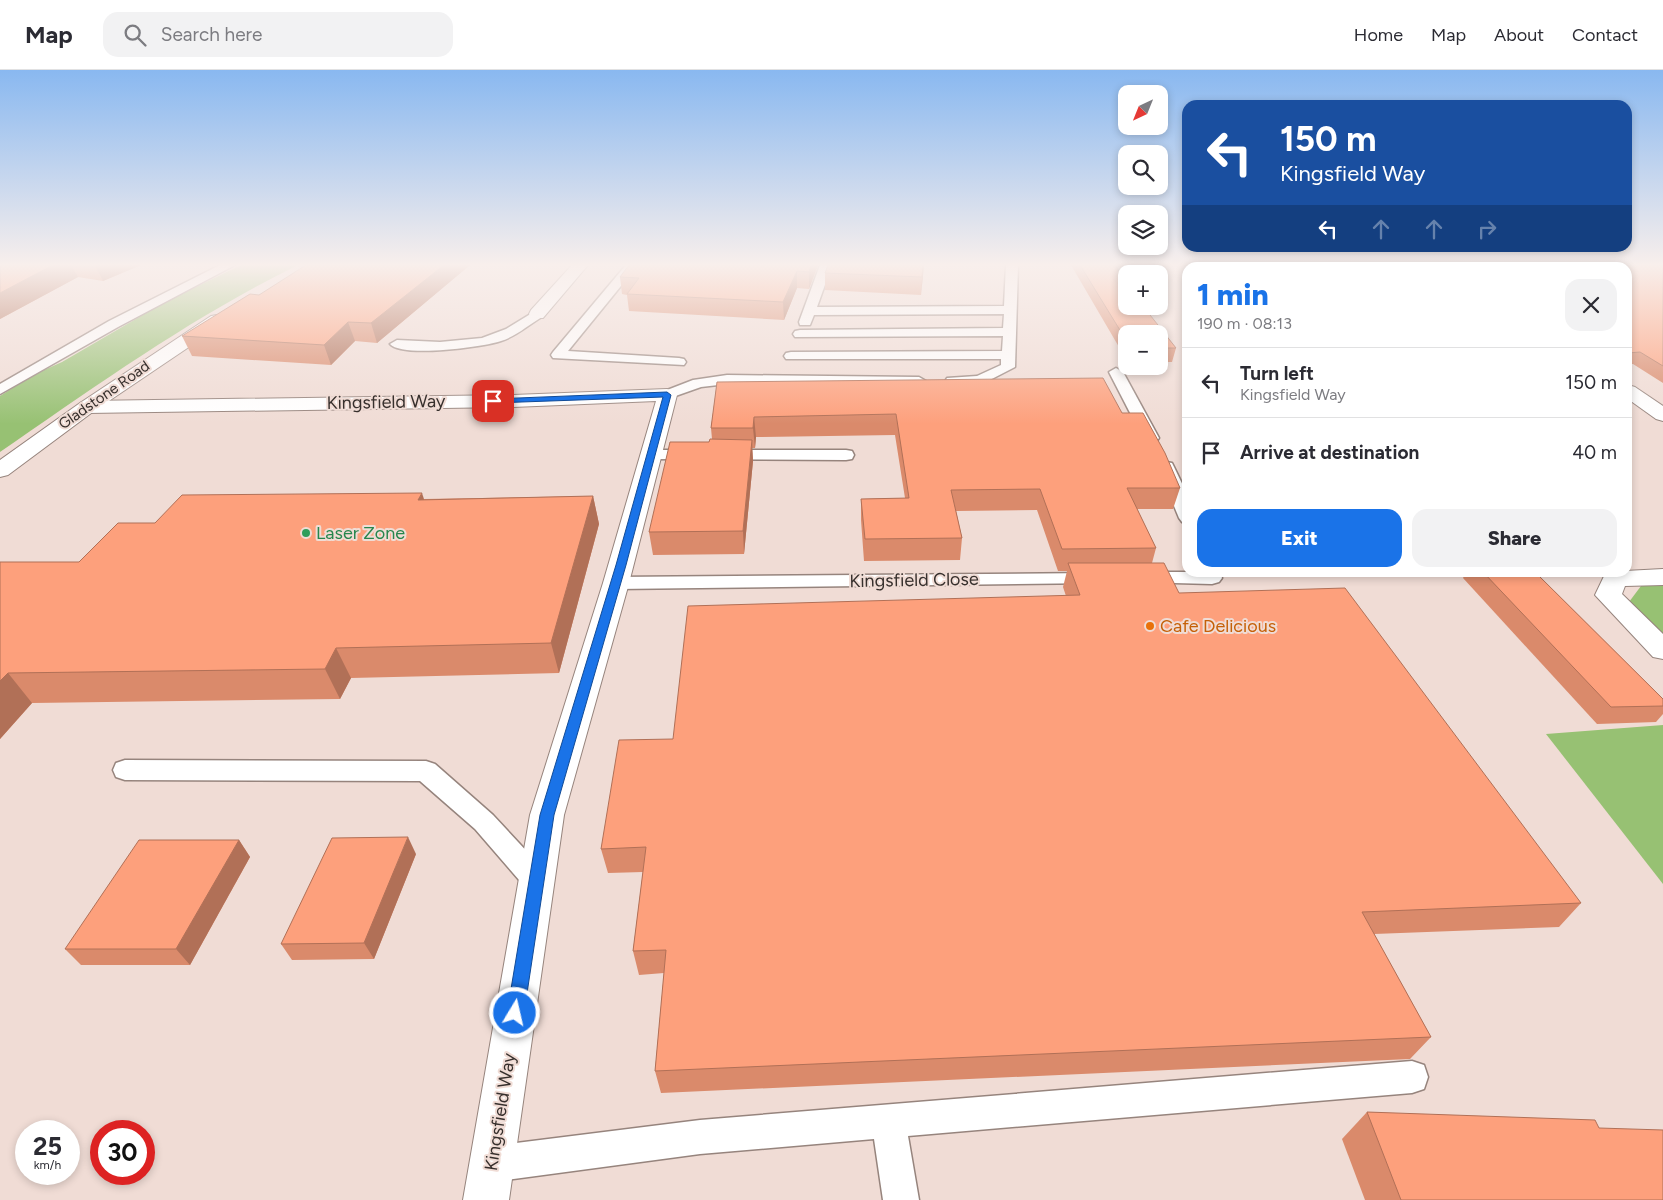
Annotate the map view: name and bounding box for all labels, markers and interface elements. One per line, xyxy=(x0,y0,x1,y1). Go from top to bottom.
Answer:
search box xyxy=(103,12,453,57)
text: Map xyxy=(25,20,73,49)
icon: search xyxy=(121,21,149,49)
text: Search here xyxy=(161,23,262,46)
text: Home xyxy=(1354,24,1403,46)
text: Map xyxy=(1431,24,1466,46)
text: About xyxy=(1494,24,1544,46)
text: Contact xyxy=(1572,24,1638,46)
north arrow xyxy=(1118,85,1168,135)
map controls xyxy=(1118,85,1168,375)
text: 150 m xyxy=(1280,118,1377,160)
icon: left xyxy=(1197,120,1262,185)
button: search xyxy=(1118,145,1168,195)
text: Kingsfield Way xyxy=(1280,160,1425,187)
button: layers xyxy=(1118,205,1168,255)
icon: left xyxy=(1314,215,1342,243)
icon: ahead xyxy=(1367,215,1395,243)
icon: ahead xyxy=(1420,215,1448,243)
icon: right xyxy=(1473,215,1501,243)
button: + xyxy=(1118,265,1168,315)
text: 1 min xyxy=(1197,276,1269,313)
button: close xyxy=(1565,279,1617,331)
text: 190 m · 08:13 xyxy=(1197,314,1292,333)
button: − xyxy=(1118,325,1168,375)
street label: Gladstone Road xyxy=(55,357,153,433)
text: Turn left xyxy=(1240,362,1314,385)
icon: left xyxy=(1197,369,1225,397)
text: 150 m xyxy=(1565,371,1617,394)
pin xyxy=(472,380,514,422)
text: Kingsfield Way xyxy=(1240,385,1346,404)
icon: arrive xyxy=(479,387,507,415)
street label: Kingsfield Way xyxy=(326,390,446,414)
icon: arrive xyxy=(1197,439,1225,467)
text: Arrive at destination xyxy=(1240,441,1419,464)
text: 40 m xyxy=(1572,441,1617,464)
button: Exit xyxy=(1197,509,1402,567)
button: Share xyxy=(1412,509,1617,567)
place label: Laser Zone xyxy=(316,522,405,544)
marker: Laser Zone xyxy=(300,527,312,539)
street label: Kingsfield Close xyxy=(849,568,979,592)
place label: Cafe Delicious xyxy=(1160,615,1276,637)
marker: Cafe Delicious xyxy=(1144,620,1156,632)
position arrow xyxy=(488,986,540,1038)
street label: Kingsfield Way xyxy=(480,1051,520,1172)
speed limit sign: 30 xyxy=(90,1120,155,1185)
text: 25 xyxy=(33,1131,62,1161)
text: km/h xyxy=(34,1158,61,1172)

